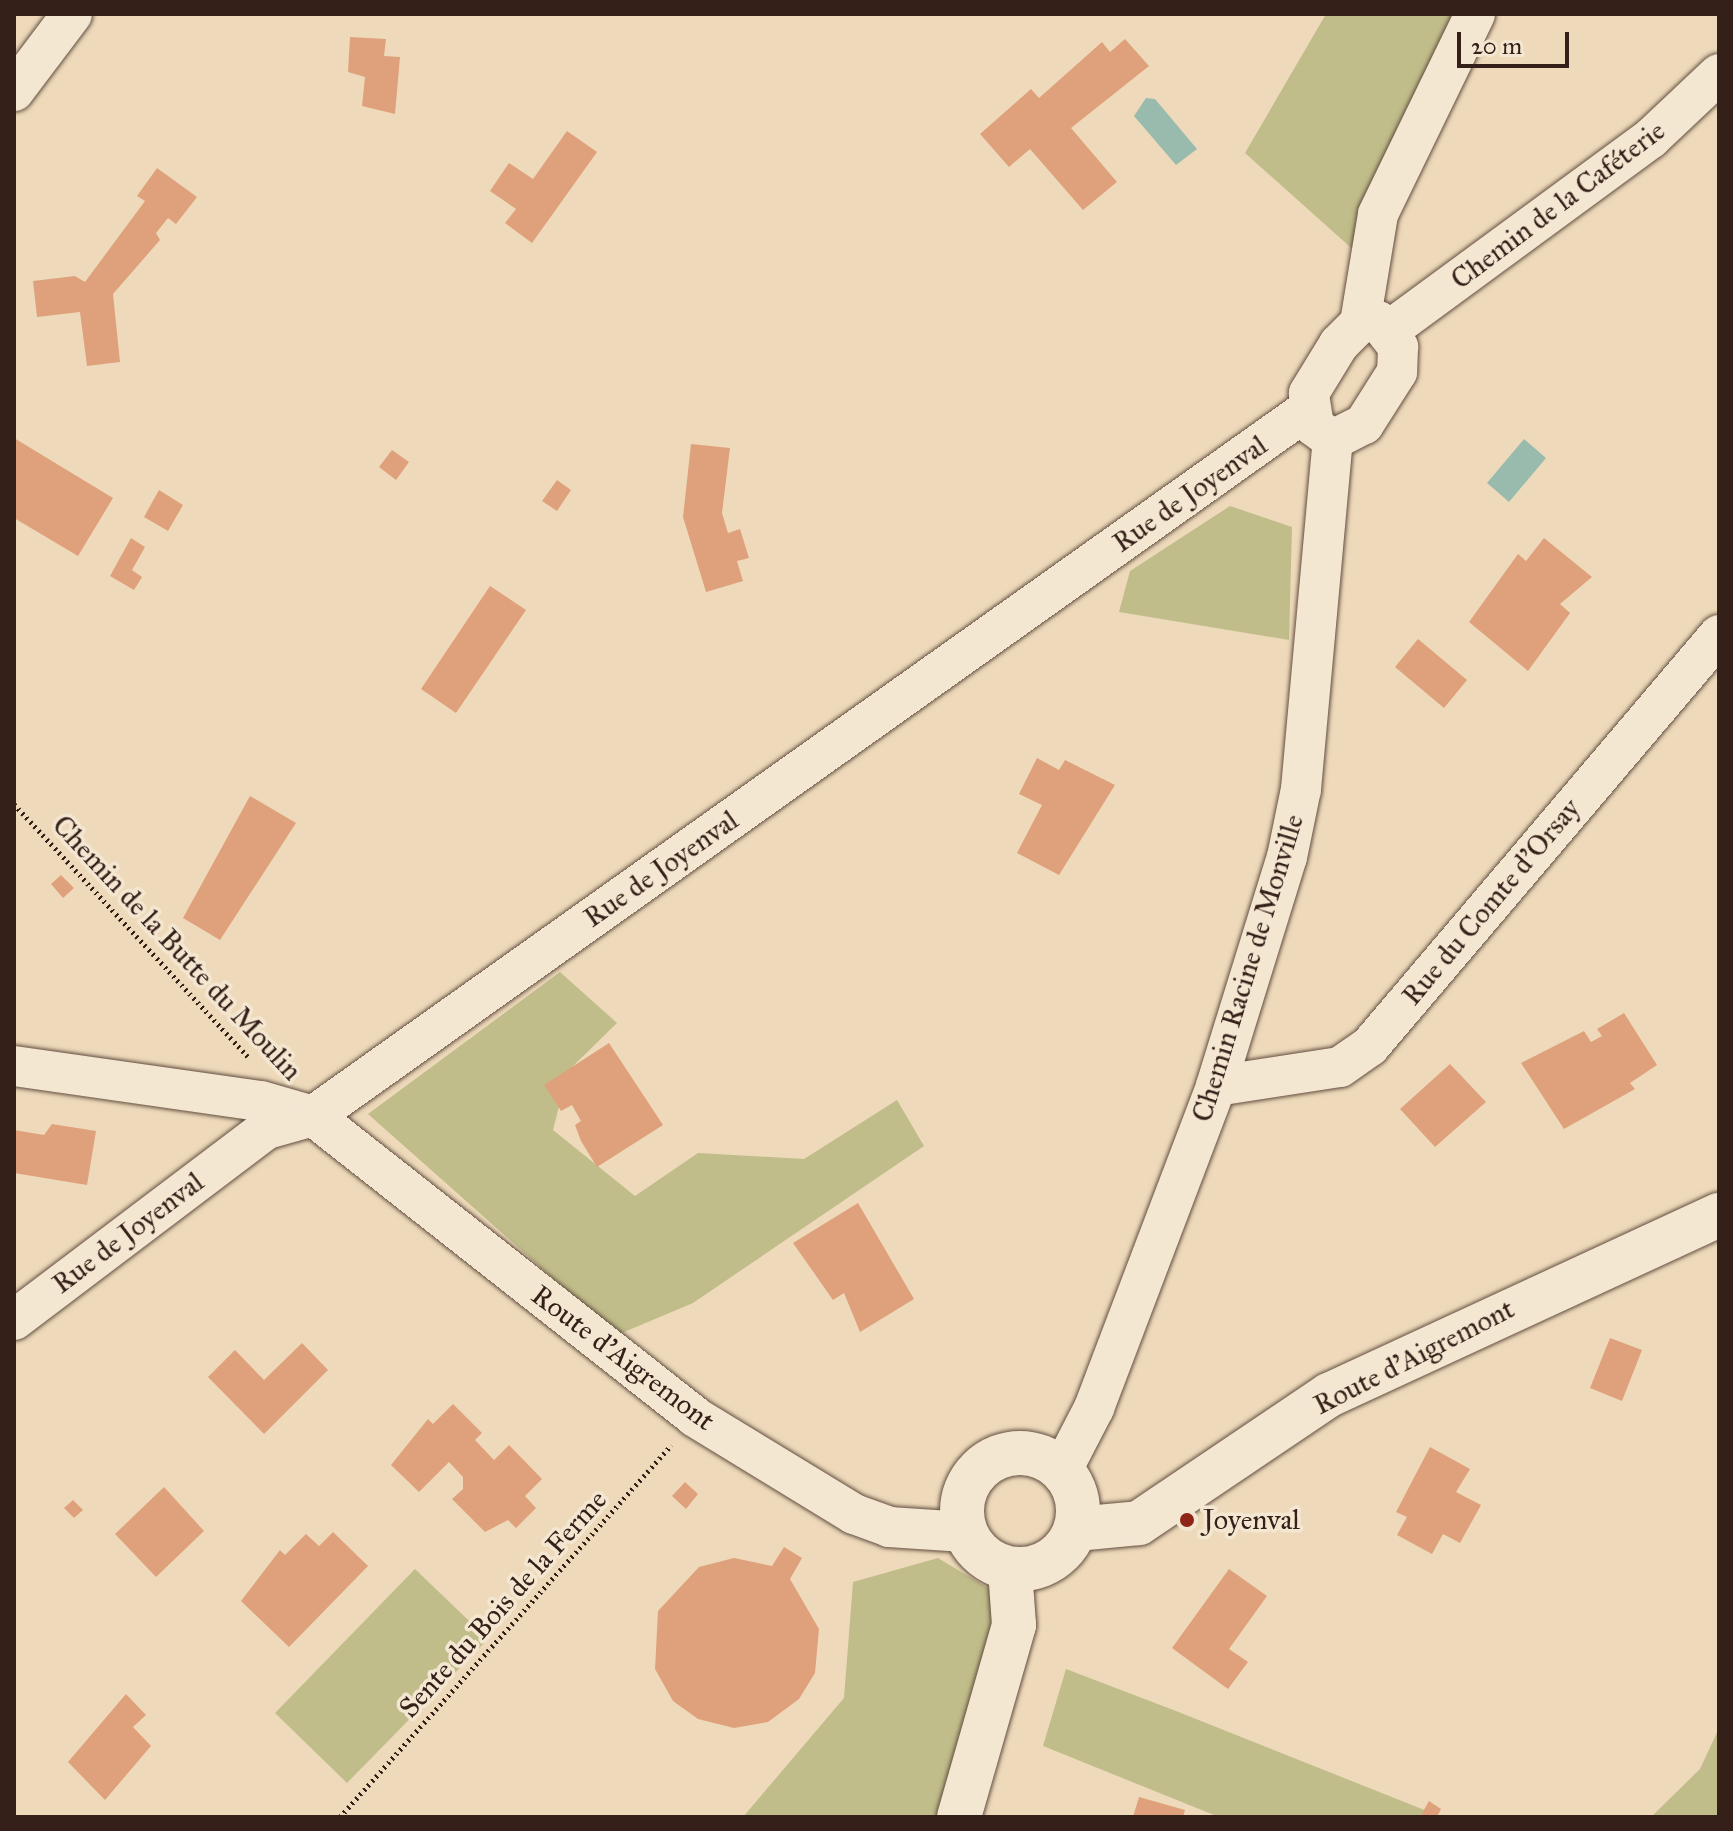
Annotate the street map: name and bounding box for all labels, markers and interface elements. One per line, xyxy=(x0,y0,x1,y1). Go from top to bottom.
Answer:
scale bar xyxy=(1461,16,1573,66)
text: 20 m xyxy=(1471,31,1522,61)
street label: Chemin de la Caféterie xyxy=(1445,114,1671,296)
street label: Rue de Joyenval xyxy=(1106,428,1274,560)
street label: Rue du Comte d'Orsay xyxy=(1395,792,1587,1012)
street label: Rue de Joyenval xyxy=(577,803,745,935)
street label: Chemin de la Butte du Moulin xyxy=(45,809,309,1087)
street label: Chemin Racine de Monville xyxy=(1185,810,1311,1126)
street label: Rue de Joyenval xyxy=(46,1165,210,1301)
street label: Route d'Aigremont xyxy=(525,1278,721,1438)
street label: Route d’Aigremont xyxy=(1308,1292,1520,1422)
street label: Sente du Bois de la Ferme xyxy=(392,1483,614,1725)
place label: Joyenval xyxy=(1203,1503,1300,1537)
marker: Joyenval xyxy=(1178,1511,1196,1529)

